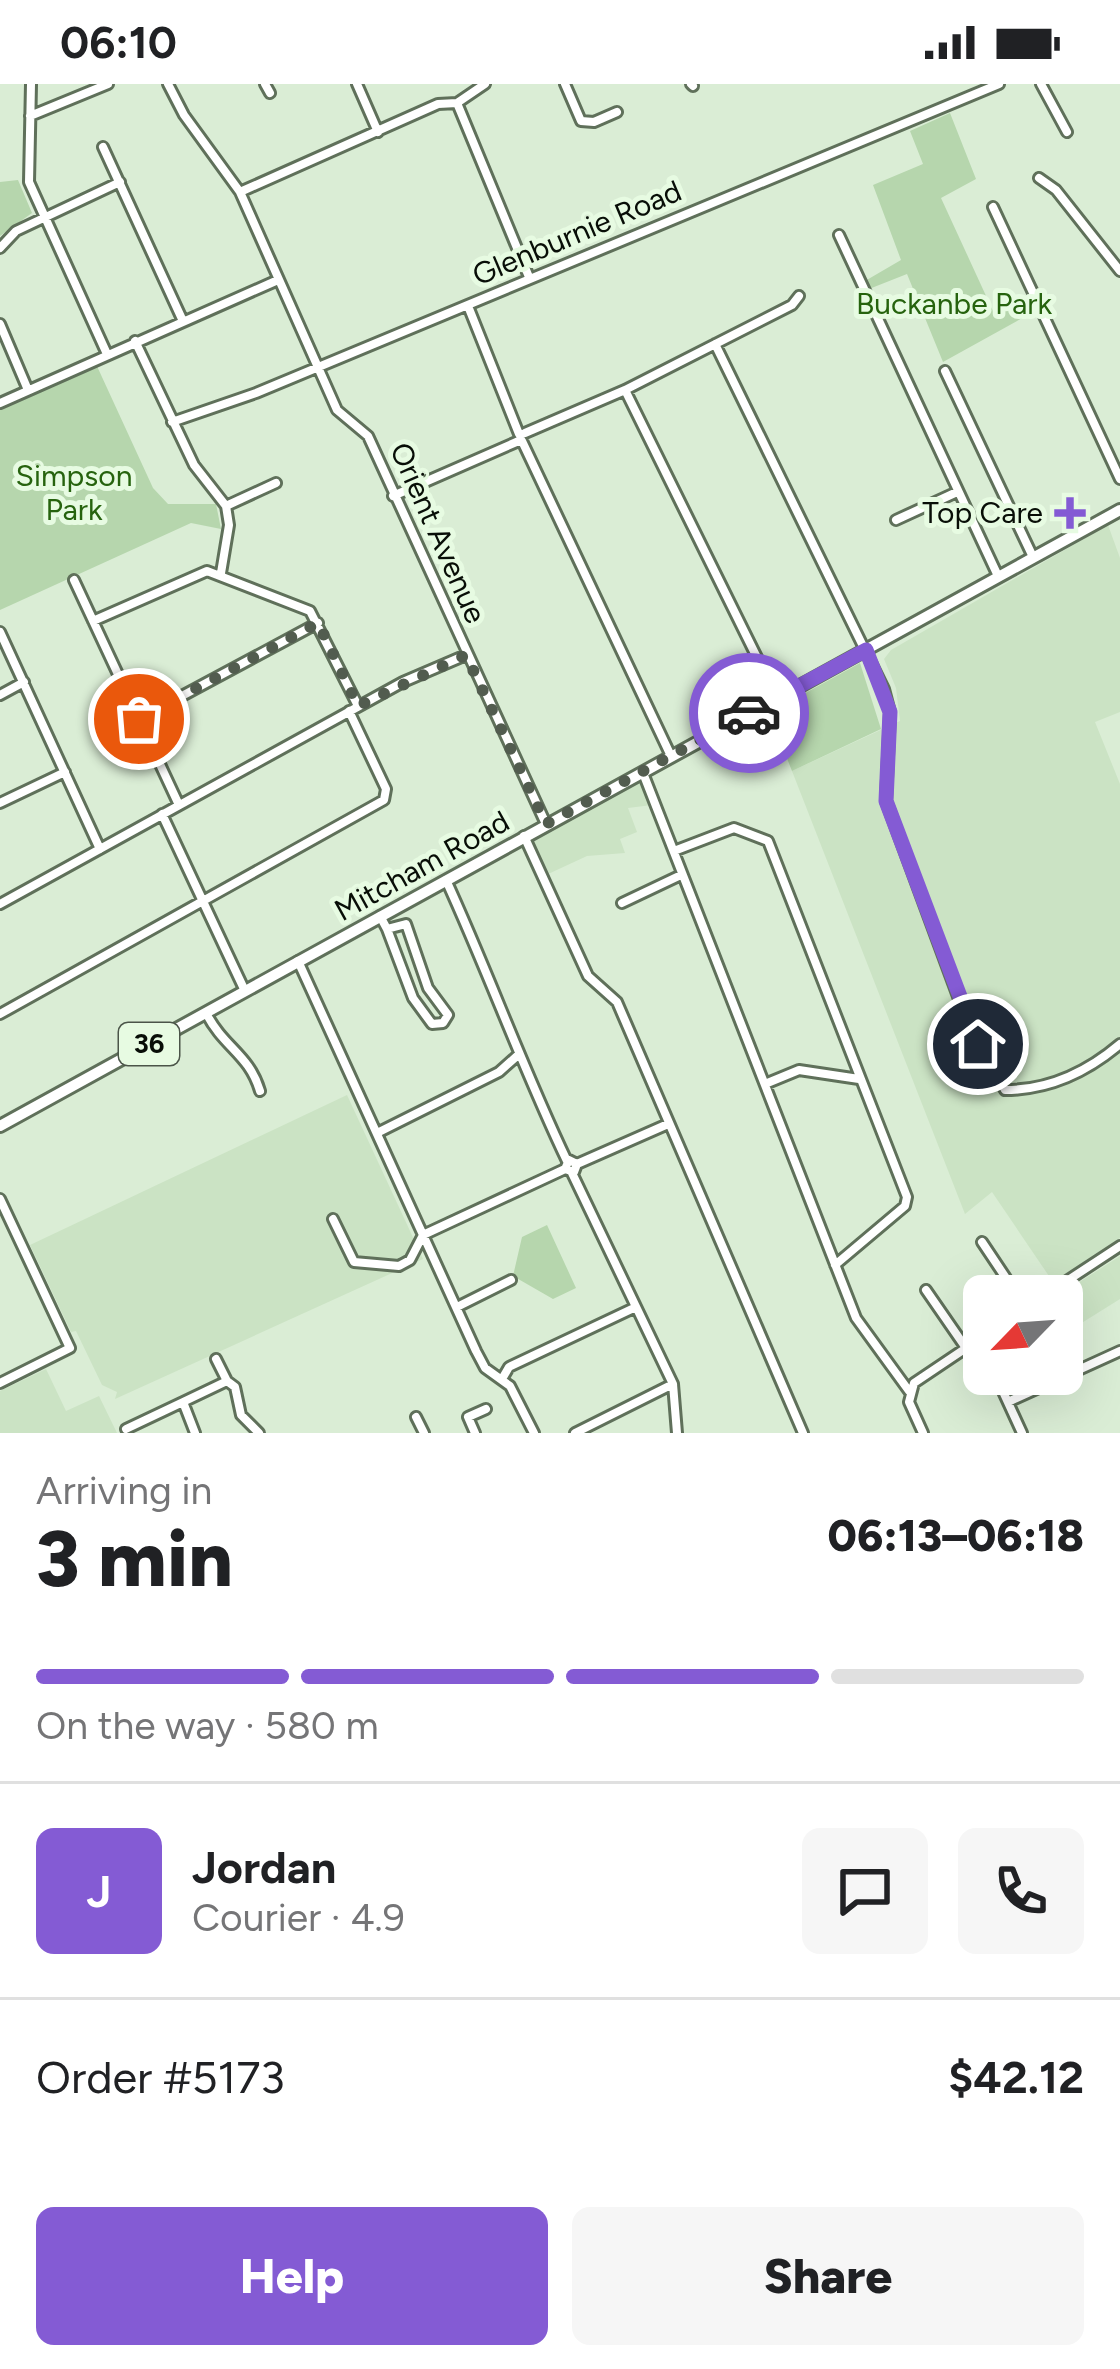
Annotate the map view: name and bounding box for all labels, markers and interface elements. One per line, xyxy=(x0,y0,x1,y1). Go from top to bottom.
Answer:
text: 06:10 xyxy=(60,15,177,69)
street label: Glenburnie Road xyxy=(467,172,687,293)
park label: Buckanbe Park xyxy=(856,285,1052,322)
street label: Orient Avenue xyxy=(382,437,495,629)
park label: Simpson Park xyxy=(16,457,132,528)
place label: Top Care xyxy=(922,494,1043,531)
marker: Top Care xyxy=(1054,497,1086,529)
courier xyxy=(689,653,809,773)
pin xyxy=(88,668,190,770)
icon: car xyxy=(716,680,782,746)
icon: bag xyxy=(106,686,172,752)
street label: Mitcham Road xyxy=(328,802,516,929)
pin xyxy=(927,993,1029,1095)
icon: home xyxy=(945,1011,1011,1077)
road number: 36 xyxy=(119,1023,179,1065)
north arrow xyxy=(963,1275,1083,1395)
map controls xyxy=(963,1275,1083,1395)
text: Arriving in xyxy=(36,1467,212,1514)
text: 06:13–06:18 xyxy=(828,1508,1084,1562)
text: 3 min xyxy=(36,1512,233,1606)
text: On the way · 580 m xyxy=(36,1702,379,1749)
button: chat xyxy=(802,1828,928,1954)
button: phone xyxy=(958,1828,1084,1954)
text: Jordan xyxy=(192,1840,336,1894)
text: J xyxy=(87,1864,111,1918)
text: Courier · 4.9 xyxy=(192,1894,405,1941)
text: Order #5173 xyxy=(36,2050,285,2104)
text: $42.12 xyxy=(948,2050,1084,2104)
button: Help xyxy=(36,2207,548,2345)
button: Share xyxy=(572,2207,1084,2345)

